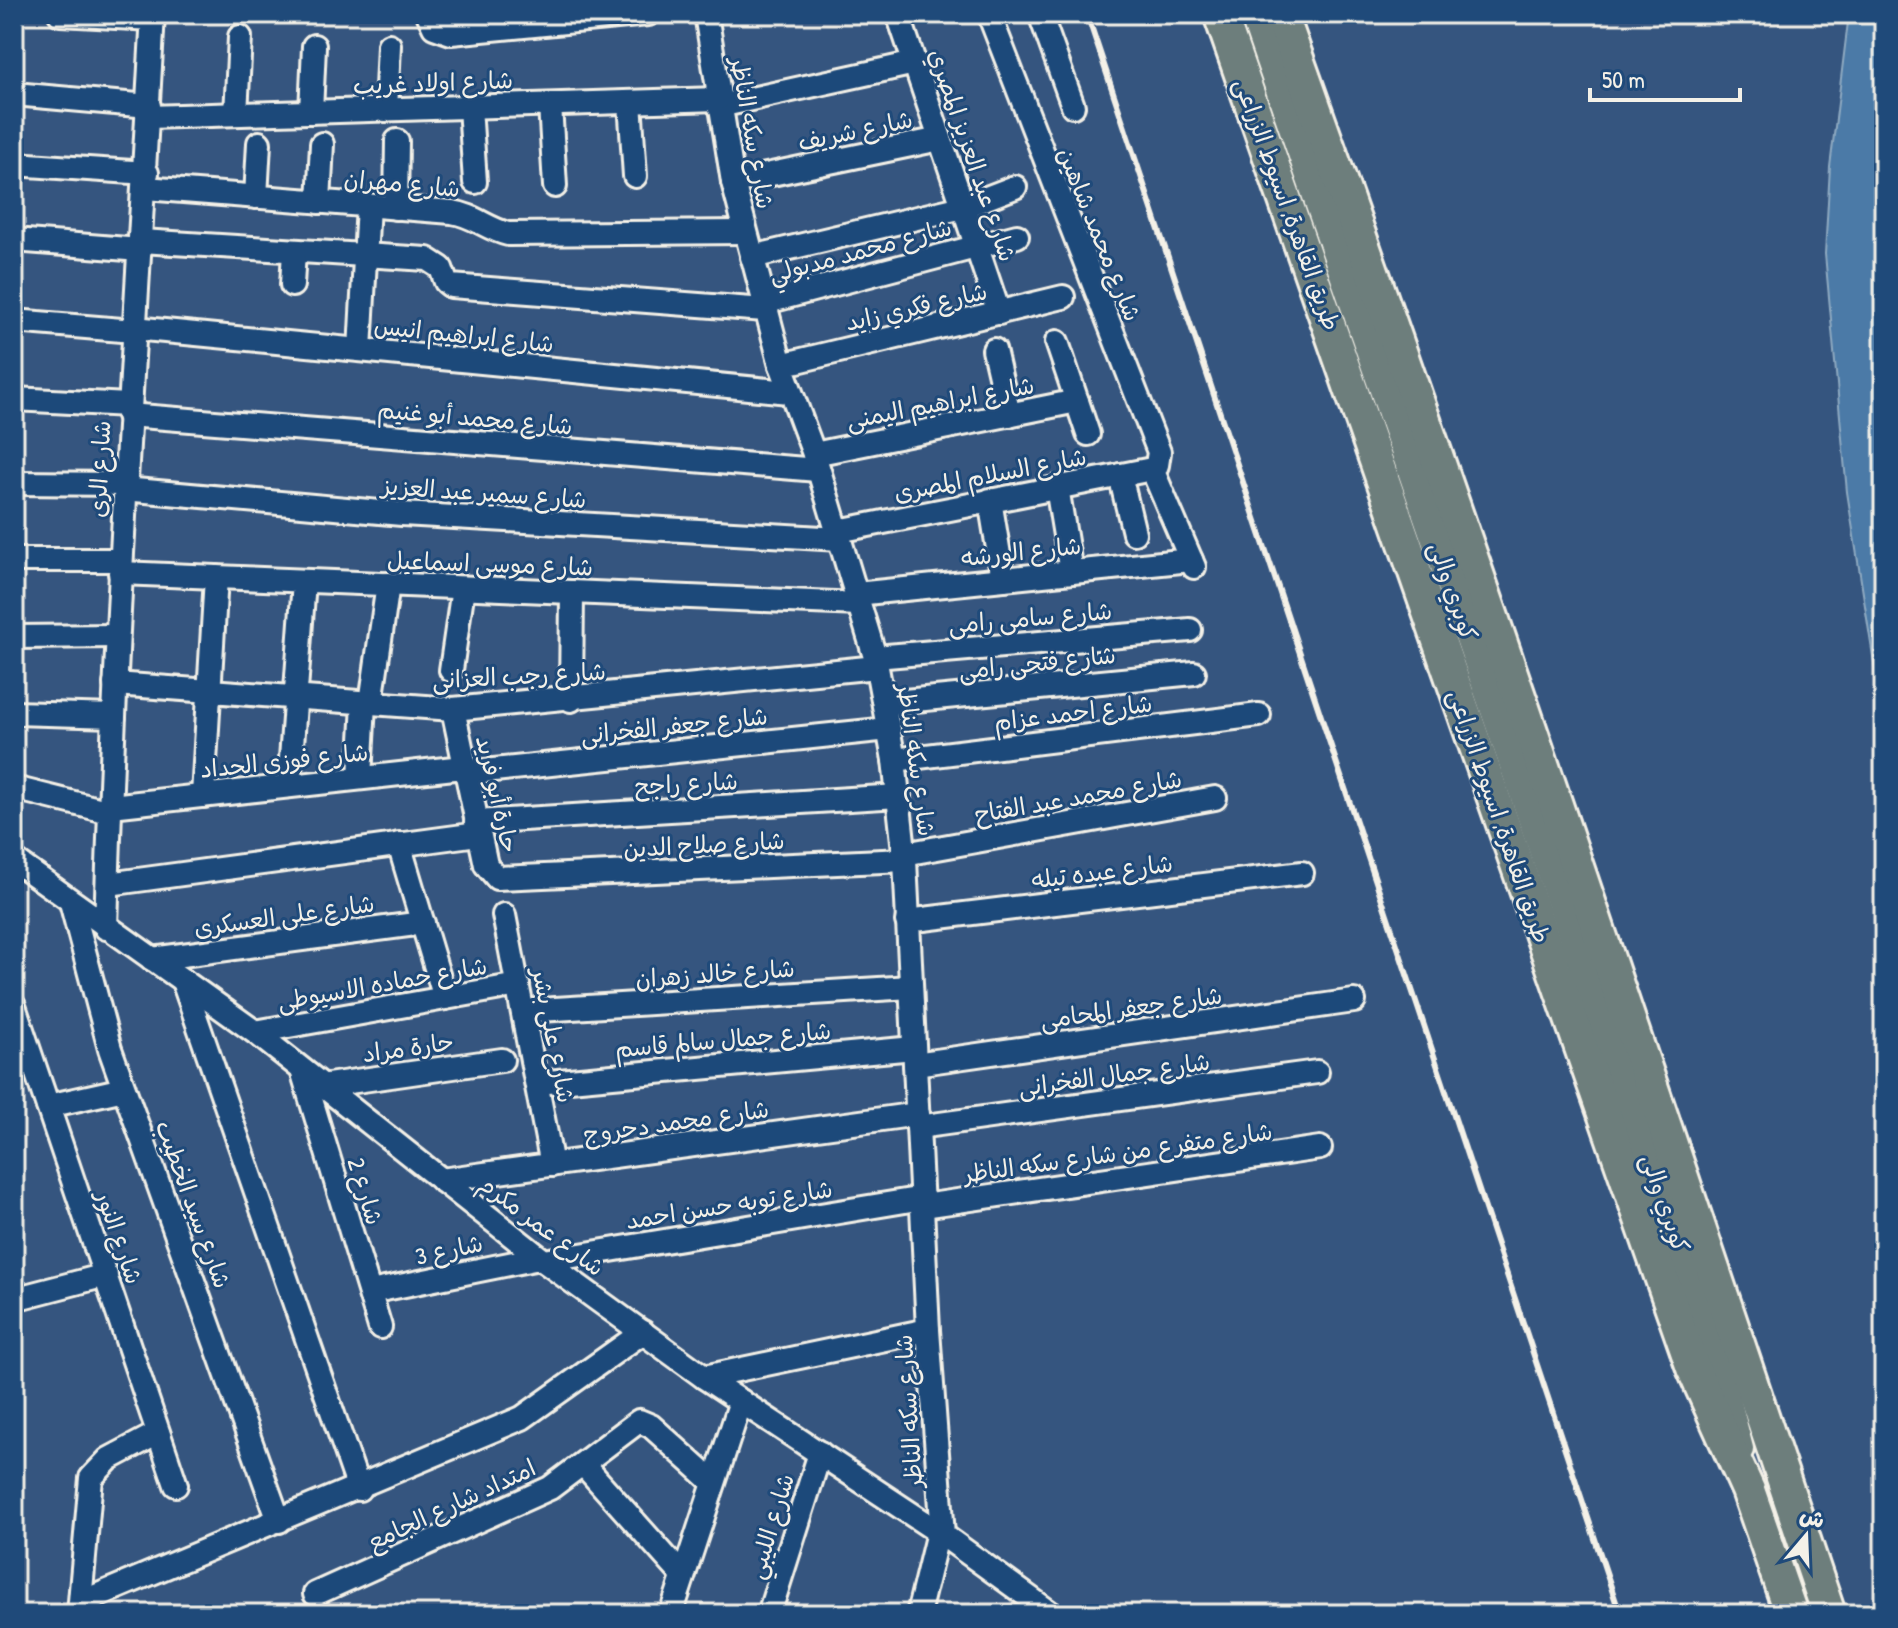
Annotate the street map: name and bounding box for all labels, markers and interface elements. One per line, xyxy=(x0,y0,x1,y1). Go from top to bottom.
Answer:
street label: شارع عبد العزيز المصري xyxy=(920,44,1024,266)
scale bar xyxy=(1590,52,1740,102)
street label: شارع سكه الناظر xyxy=(722,53,782,212)
street label: شارع اولاد غريب xyxy=(352,63,514,103)
text: 50 m xyxy=(1602,63,1645,95)
street label: طريق القاهرة, اسيوط الزراعى xyxy=(1227,73,1349,335)
street label: شارع شريف xyxy=(795,102,916,160)
street label: شارع محمد شاهين xyxy=(1049,142,1149,326)
street label: شارع مهران xyxy=(342,162,461,206)
street label: شارع محمد مدبولي xyxy=(765,210,957,296)
street label: شارع فكري زايد xyxy=(842,274,991,340)
street label: شارع ابراهيم انيس xyxy=(372,309,555,362)
street label: شارع ابراهيم اليمنى xyxy=(843,368,1037,439)
street label: شارع محمد أبو غنيم xyxy=(376,393,574,444)
street label: شارع الرى xyxy=(80,420,120,518)
street label: شارع السلام المصرى xyxy=(891,440,1090,511)
street label: شارع سمير عبد العزيز xyxy=(378,469,588,517)
street label: شارع الورشه xyxy=(959,529,1083,575)
street label: كوبري والى xyxy=(1420,537,1486,645)
street label: شارع موسى اسماعيل xyxy=(386,543,594,585)
street label: شارع سامى رامى xyxy=(947,594,1113,642)
street label: شارع فتحى رامى xyxy=(957,638,1117,688)
street label: شارع رجب العزانى xyxy=(431,654,607,698)
street label: شارع سكه الناظر xyxy=(888,680,944,838)
street label: طريق القاهرة, اسيوط الزراعى xyxy=(1442,685,1558,947)
street label: شارع احمد عزام xyxy=(992,686,1155,741)
street label: شارع جعفر الفخرانى xyxy=(579,699,769,753)
street label: حارة أبو فريد xyxy=(469,732,527,856)
street label: شارع فوزى الحداد xyxy=(198,735,370,787)
street label: شارع محمد عبد الفتاح xyxy=(972,762,1185,832)
street label: شارع راجح xyxy=(633,764,739,804)
street label: شارع صلاح الدين xyxy=(622,824,786,866)
street label: شارع عبده تيله xyxy=(1030,846,1175,898)
street label: شارع على العسكرى xyxy=(192,886,377,945)
street label: شارع حماده الاسيوطى xyxy=(275,949,490,1019)
street label: شارع خالد زهران xyxy=(634,951,796,997)
street label: شارع على بشر xyxy=(523,963,583,1106)
street label: شارع جعفر المحامى xyxy=(1038,978,1224,1038)
street label: شارع جمال سالم قاسم xyxy=(614,1014,833,1067)
street label: حارة مراد xyxy=(360,1025,456,1069)
street label: شارع جمال الفخرانى xyxy=(1016,1045,1212,1105)
street label: شارع محمد دحروج xyxy=(581,1092,771,1152)
street label: شارع متفرع من شارع سكه الناظر xyxy=(960,1115,1275,1192)
street label: شارع سيد الخطيب xyxy=(147,1116,239,1293)
street label: كوبري والى xyxy=(1632,1149,1698,1257)
street label: شارع 2 xyxy=(339,1153,391,1229)
street label: شارع عمر مكرم xyxy=(471,1167,611,1285)
street label: شارع توبه حسن احمد xyxy=(623,1172,835,1238)
street label: شارع النور xyxy=(87,1184,151,1289)
street label: شارع 3 xyxy=(412,1226,486,1274)
street label: شارع سكه الناظر xyxy=(887,1333,931,1491)
street label: امتداد شارع الجامع xyxy=(361,1451,541,1559)
street label: شارع الليبي xyxy=(739,1469,807,1584)
north arrow xyxy=(1766,1496,1846,1576)
text: ش xyxy=(1796,1499,1829,1535)

